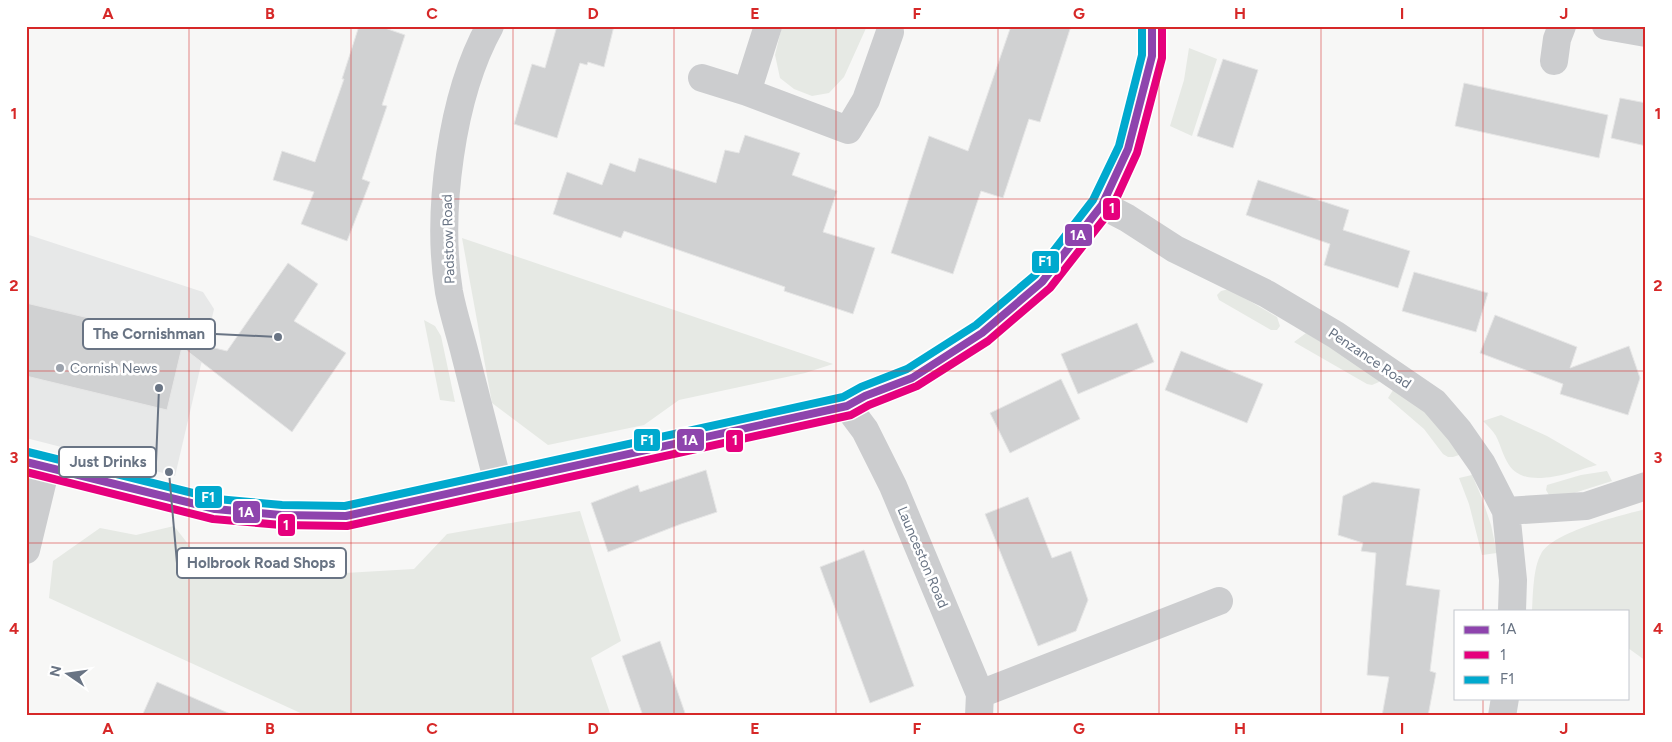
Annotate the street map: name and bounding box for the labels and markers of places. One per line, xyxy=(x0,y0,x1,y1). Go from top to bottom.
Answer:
callout: The Cornishman xyxy=(83,319,215,349)
place label: Cornish News xyxy=(70,360,158,377)
marker: Cornish News xyxy=(54,362,66,374)
callout: Just Drinks xyxy=(59,447,156,477)
callout: Holbrook Road Shops xyxy=(177,548,346,578)

